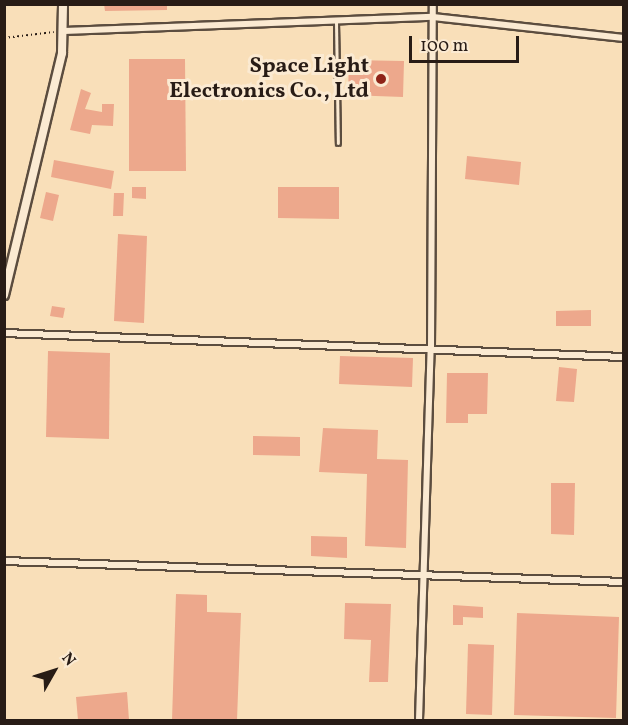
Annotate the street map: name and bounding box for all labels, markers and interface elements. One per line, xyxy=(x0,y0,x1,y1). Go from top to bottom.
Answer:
scale bar xyxy=(412,24,522,62)
text: 100 m xyxy=(420,34,469,59)
place label: Space Light Electronics Co., Ltd xyxy=(169,53,369,104)
marker: Space Light Electronics Co., Ltd xyxy=(374,72,388,86)
north arrow xyxy=(24,641,84,701)
text: N xyxy=(56,648,80,671)

